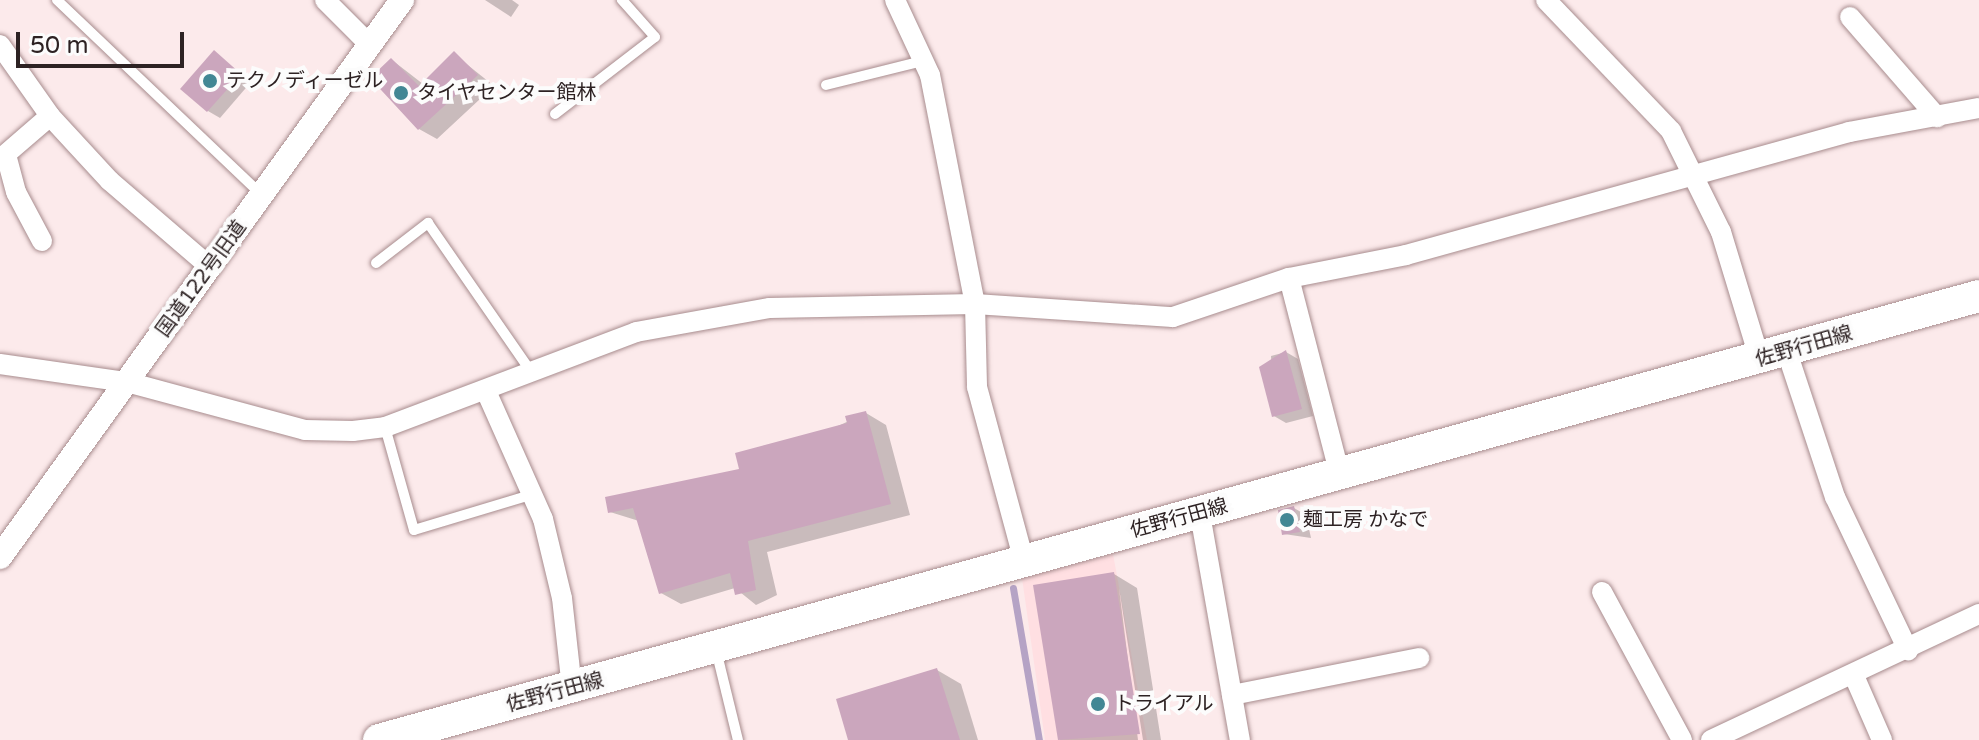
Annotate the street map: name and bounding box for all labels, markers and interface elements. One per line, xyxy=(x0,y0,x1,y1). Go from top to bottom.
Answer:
scale bar xyxy=(20,16,188,66)
text: 50 m xyxy=(30,31,88,60)
place label: テクノディーゼル xyxy=(226,69,386,93)
marker: テクノディーゼル xyxy=(201,72,219,90)
place label: タイヤセンター館林 xyxy=(417,81,597,105)
marker: タイヤセンター館林 xyxy=(392,84,410,102)
street label: 国道122号旧道 xyxy=(152,216,252,342)
street label: 佐野行田線 xyxy=(1753,322,1855,372)
street label: 佐野行田線 xyxy=(1128,494,1230,544)
place label: 麺工房 かなで xyxy=(1303,508,1428,532)
marker: 麺工房 かなで xyxy=(1278,511,1296,529)
street label: 佐野行田線 xyxy=(504,668,606,718)
place label: トライアル xyxy=(1114,692,1214,716)
marker: トライアル xyxy=(1089,695,1107,713)

